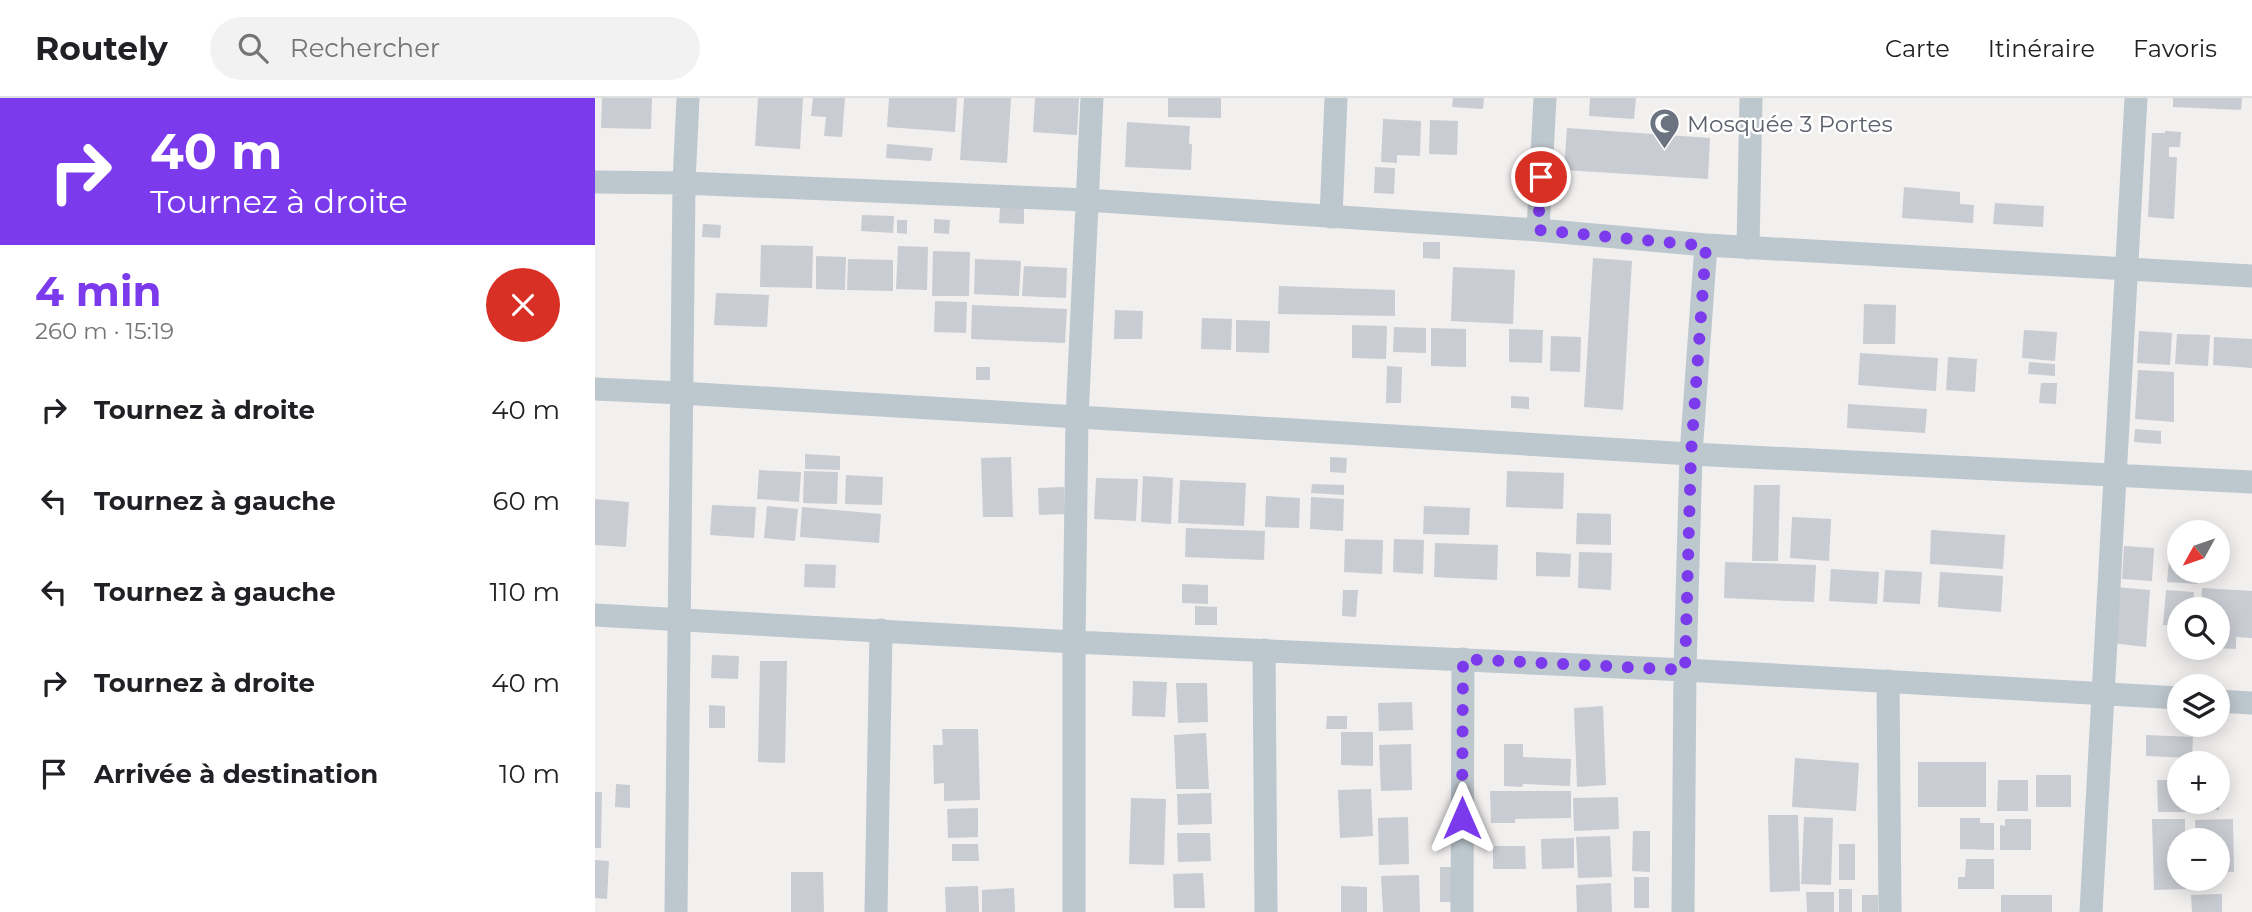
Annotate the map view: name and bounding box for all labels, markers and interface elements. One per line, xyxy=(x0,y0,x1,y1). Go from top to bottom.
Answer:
search box xyxy=(210,17,700,80)
text: Routely xyxy=(35,28,168,68)
icon: search xyxy=(234,29,272,67)
text: Rechercher xyxy=(290,32,440,64)
text: Carte xyxy=(1885,34,1950,63)
text: Itinéraire xyxy=(1988,34,2095,63)
text: Favoris xyxy=(2133,34,2217,63)
mosque icon: Mosquée 3 Portes xyxy=(1647,107,1681,151)
place label: Mosquée 3 Portes xyxy=(1687,110,1893,138)
text: 40 m xyxy=(150,122,282,181)
icon: right xyxy=(35,126,126,217)
pin xyxy=(1511,147,1571,207)
icon: arrive xyxy=(1522,158,1560,196)
text: Tournez à droite xyxy=(150,182,408,221)
text: 4 min xyxy=(35,265,162,317)
button: close xyxy=(486,268,560,342)
text: 260 m · 15:19 xyxy=(35,317,174,345)
icon: right xyxy=(35,391,73,429)
text: Tournez à droite xyxy=(94,394,315,426)
text: 40 m xyxy=(491,394,560,426)
icon: left xyxy=(35,482,73,520)
text: Tournez à gauche xyxy=(94,485,336,517)
text: 60 m xyxy=(493,485,560,517)
north arrow xyxy=(2167,520,2229,583)
map controls xyxy=(2167,520,2230,891)
icon: left xyxy=(35,573,73,611)
text: Tournez à gauche xyxy=(94,576,336,608)
text: 110 m xyxy=(490,576,560,608)
button: search xyxy=(2167,597,2230,660)
icon: right xyxy=(35,664,73,702)
text: Tournez à droite xyxy=(94,667,315,699)
text: 40 m xyxy=(491,667,560,699)
button: layers xyxy=(2167,674,2230,737)
button: + xyxy=(2167,751,2230,814)
icon: arrive xyxy=(35,755,73,793)
text: Arrivée à destination xyxy=(94,758,378,790)
text: 10 m xyxy=(499,758,560,790)
position arrow xyxy=(1425,781,1499,855)
button: − xyxy=(2167,828,2230,891)

